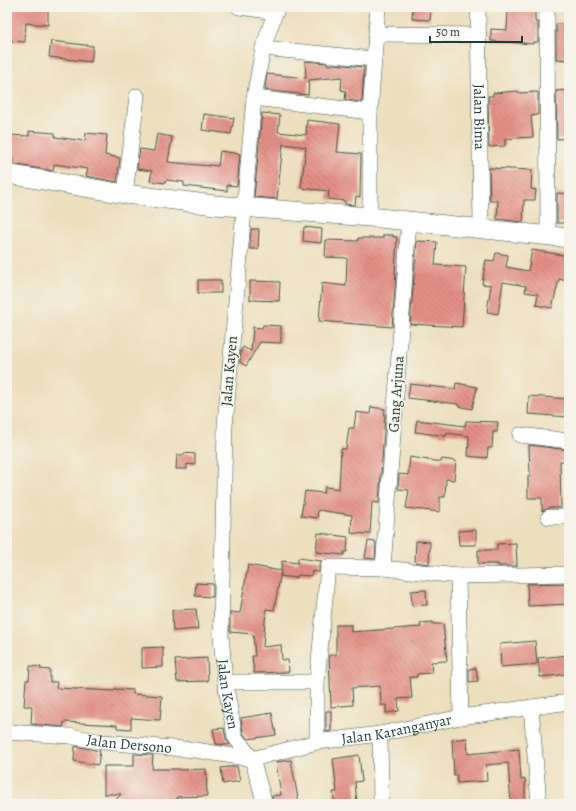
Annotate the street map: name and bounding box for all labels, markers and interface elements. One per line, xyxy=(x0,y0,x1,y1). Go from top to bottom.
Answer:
scale bar xyxy=(430,18,522,44)
text: 50 m xyxy=(436,24,460,40)
street label: Jalan Bima xyxy=(469,84,490,150)
street label: Jalan Kayen xyxy=(216,335,242,407)
street label: Gang Arjuna xyxy=(383,355,409,433)
street label: Jalan Kayen xyxy=(213,658,243,731)
street label: Jalan Karanganyar xyxy=(340,709,454,749)
street label: Jalan Dersono xyxy=(85,729,173,758)

